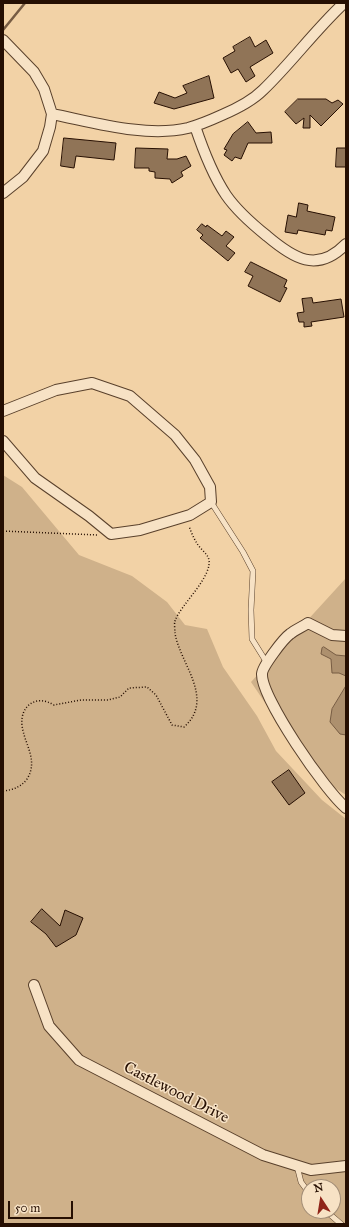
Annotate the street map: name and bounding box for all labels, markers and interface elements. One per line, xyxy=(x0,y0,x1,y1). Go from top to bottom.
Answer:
street label: Castlewood Drive xyxy=(120,1058,232,1128)
north arrow xyxy=(301,1179,341,1219)
text: N xyxy=(313,1180,325,1195)
scale bar xyxy=(10,1193,75,1219)
text: 50 m xyxy=(15,1201,40,1215)

